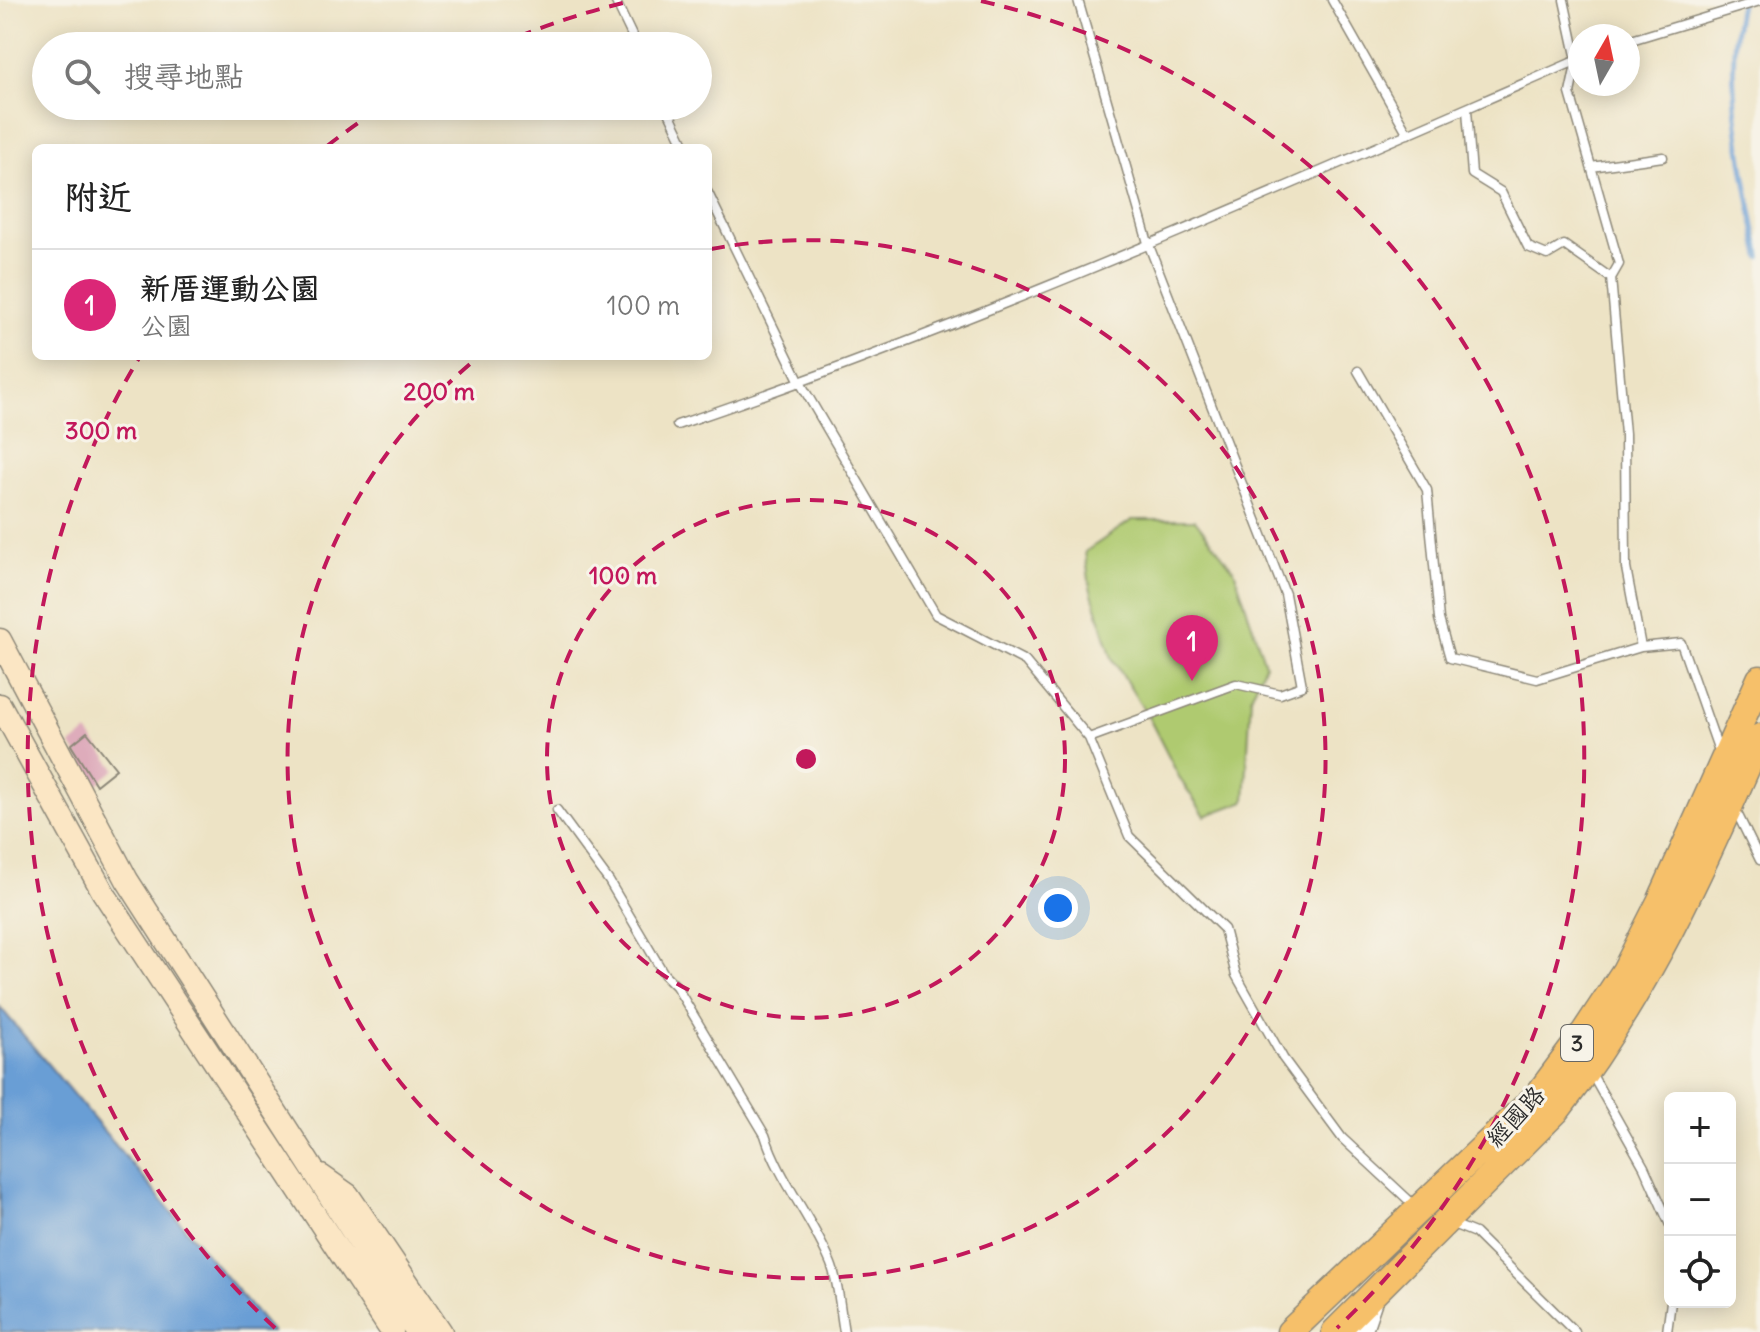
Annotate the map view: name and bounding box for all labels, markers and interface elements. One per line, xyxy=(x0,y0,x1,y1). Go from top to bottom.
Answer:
north arrow xyxy=(1568,24,1640,96)
search box xyxy=(32,32,712,120)
icon: search xyxy=(60,54,104,98)
text: 搜尋地點 xyxy=(124,57,244,95)
text: 附近 xyxy=(64,175,132,218)
text: 新厝運動公園 xyxy=(140,269,320,307)
text: 1 xyxy=(85,289,95,322)
text: 100 m xyxy=(606,289,680,322)
text: 公園 xyxy=(140,309,192,342)
text: 200 m xyxy=(403,376,475,406)
text: 300 m xyxy=(65,415,137,445)
text: 100 m xyxy=(589,560,657,590)
pin: 1 xyxy=(1166,615,1218,681)
centre of rings xyxy=(792,745,820,773)
your location xyxy=(1038,888,1078,928)
road number: 3 xyxy=(1561,1025,1593,1061)
street label: 經國路 xyxy=(1479,1079,1551,1153)
map controls xyxy=(1664,1092,1736,1308)
button: + xyxy=(1664,1092,1736,1164)
button: − xyxy=(1664,1164,1736,1236)
button: locate xyxy=(1664,1236,1736,1308)

